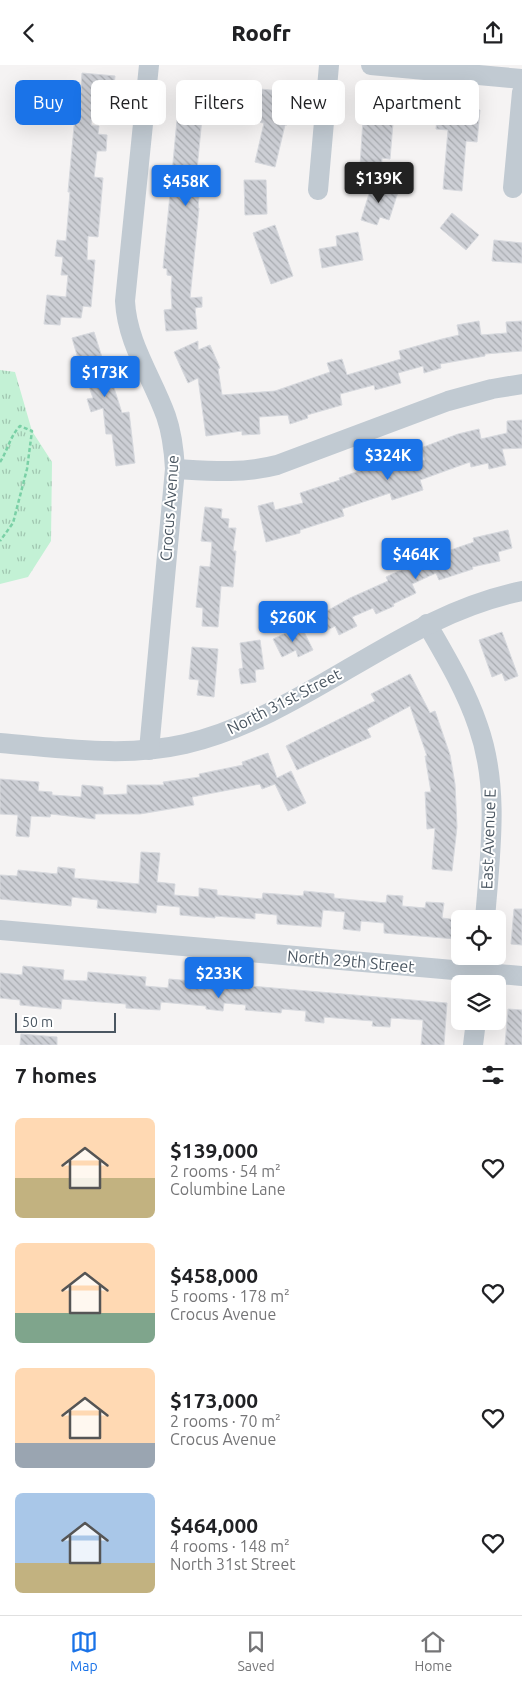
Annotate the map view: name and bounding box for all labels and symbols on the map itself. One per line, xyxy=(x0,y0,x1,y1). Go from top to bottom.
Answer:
pin: $139K xyxy=(344,161,414,204)
pin: $458K xyxy=(151,165,221,207)
pin: $173K xyxy=(70,355,140,398)
pin: $324K xyxy=(353,439,423,481)
street label: Crocus Avenue xyxy=(156,454,182,562)
pin: $464K xyxy=(381,537,451,580)
pin: $260K xyxy=(258,601,328,643)
street label: North 31st Street xyxy=(224,664,345,738)
street label: East Avenue E xyxy=(477,788,499,890)
street label: North 29th Street xyxy=(287,946,416,976)
pin: $233K xyxy=(184,957,254,999)
scale bar xyxy=(15,1010,116,1033)

